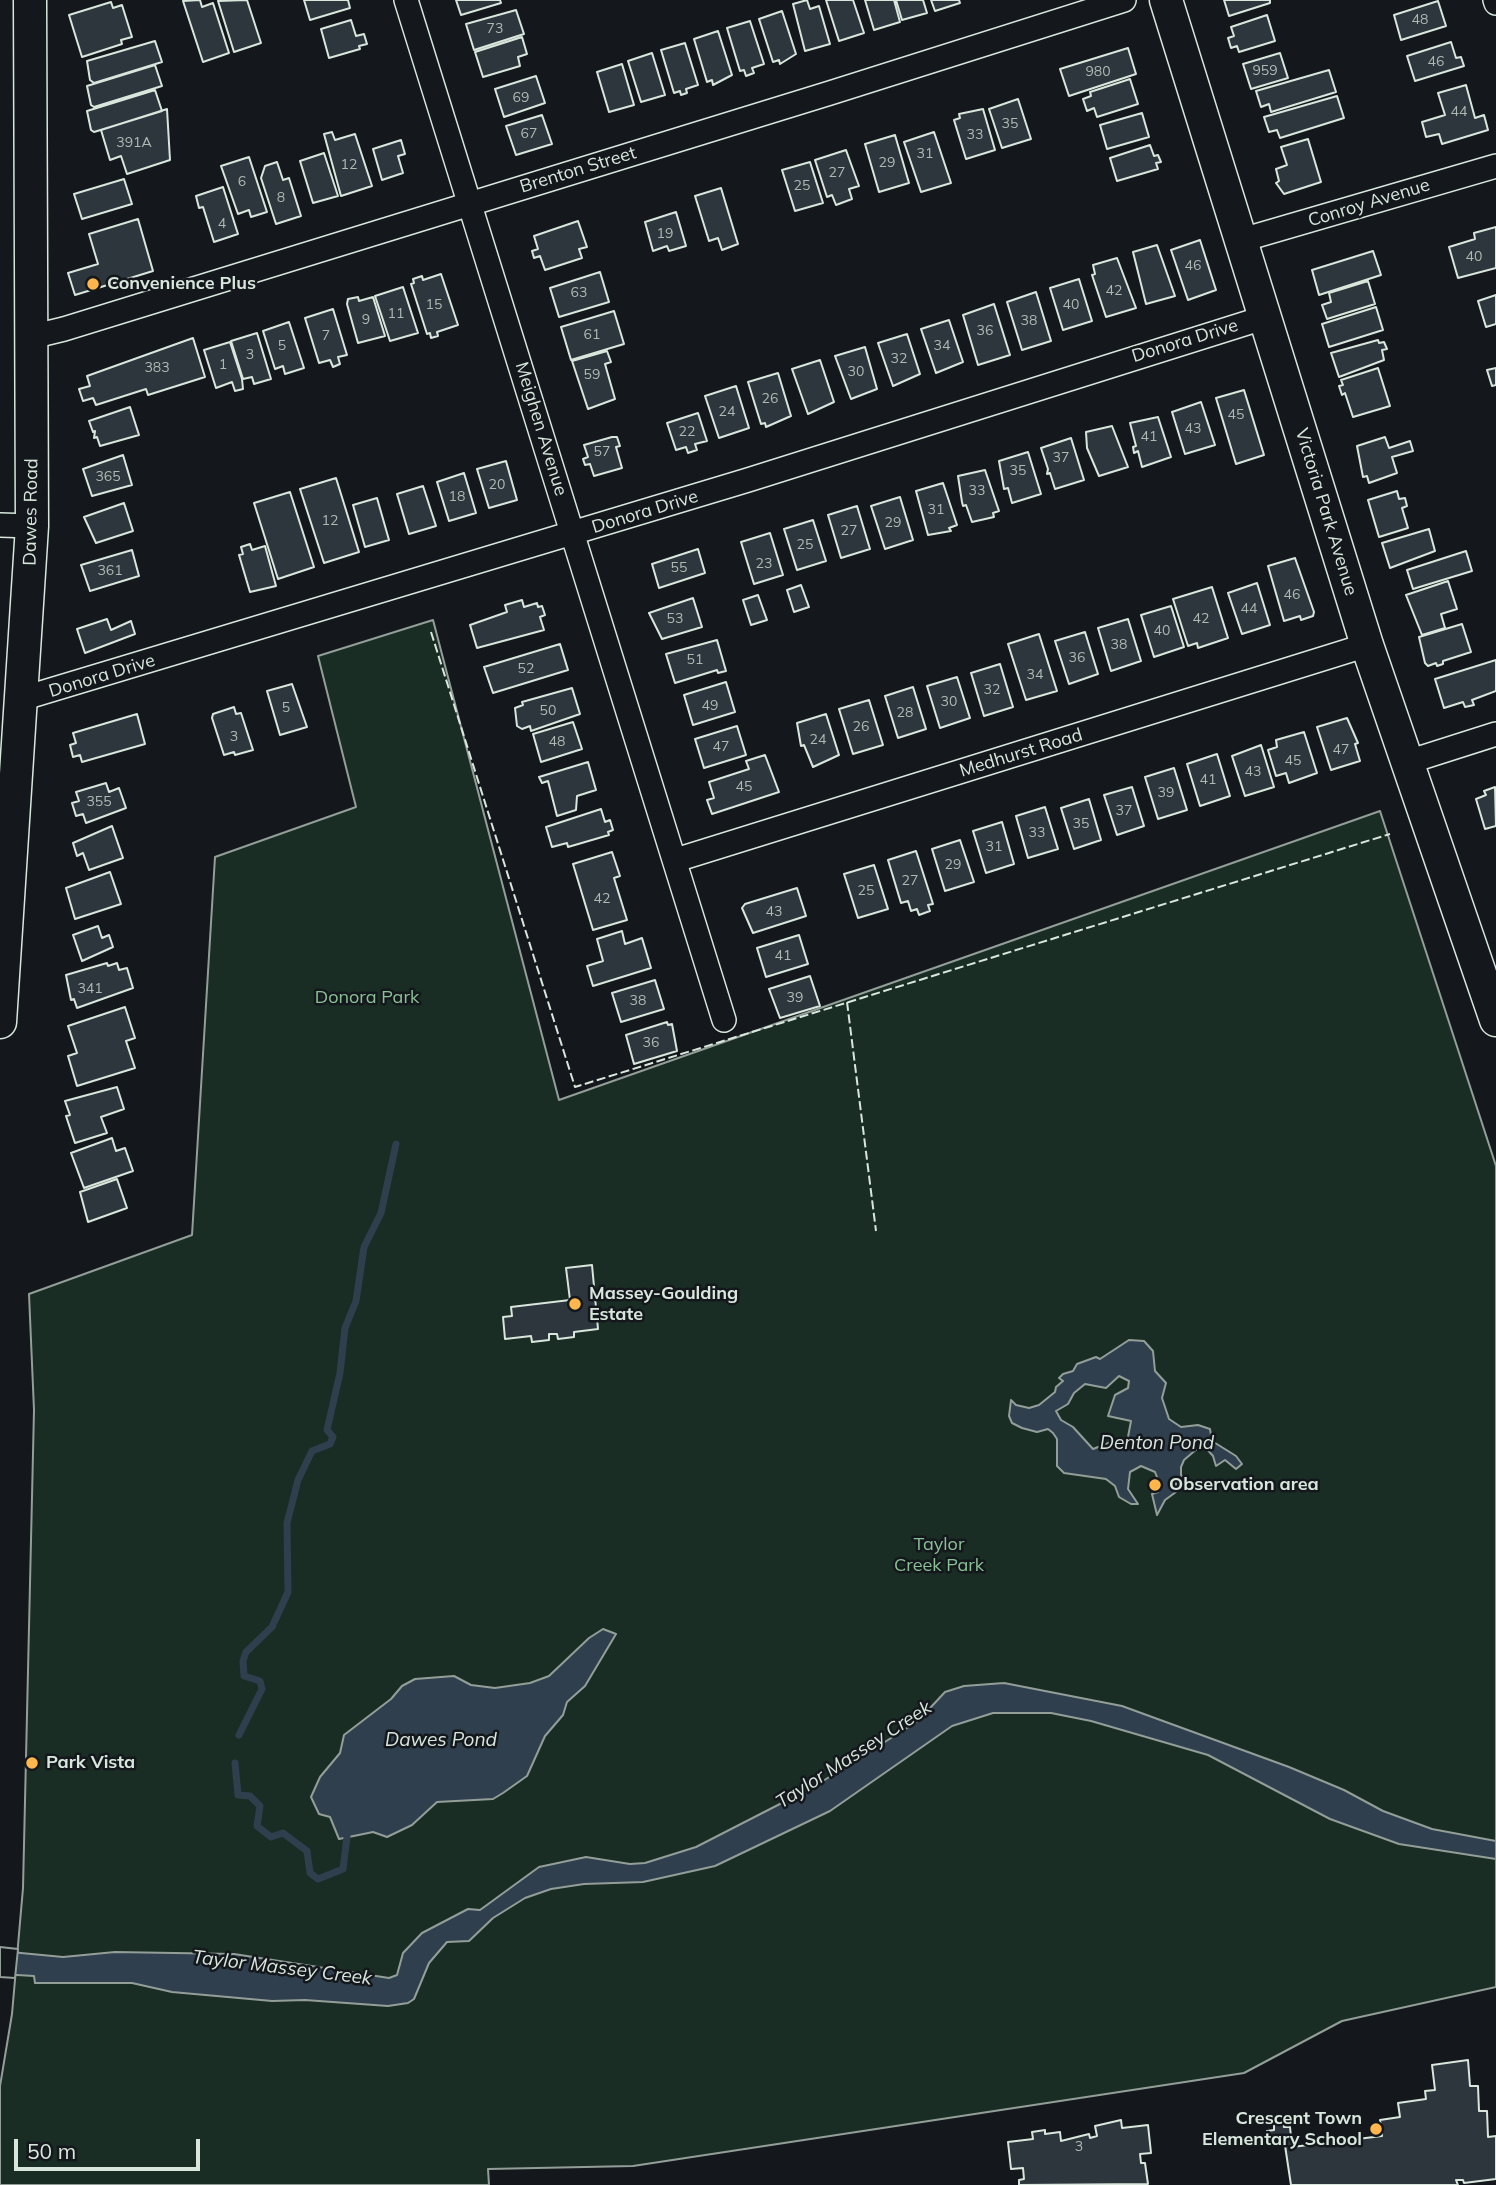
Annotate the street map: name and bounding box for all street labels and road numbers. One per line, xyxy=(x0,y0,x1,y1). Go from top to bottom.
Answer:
street label: Brenton Street xyxy=(517,142,639,198)
street label: Conroy Avenue xyxy=(1306,174,1432,232)
street label: Donora Drive xyxy=(1129,315,1241,367)
street label: Meighen Avenue xyxy=(510,360,572,498)
street label: Victoria Park Avenue xyxy=(1290,426,1362,598)
street label: Dawes Road xyxy=(19,458,43,566)
street label: Donora Drive xyxy=(589,486,701,538)
street label: Donora Drive xyxy=(46,650,158,702)
street label: Medhurst Road xyxy=(957,724,1085,782)

